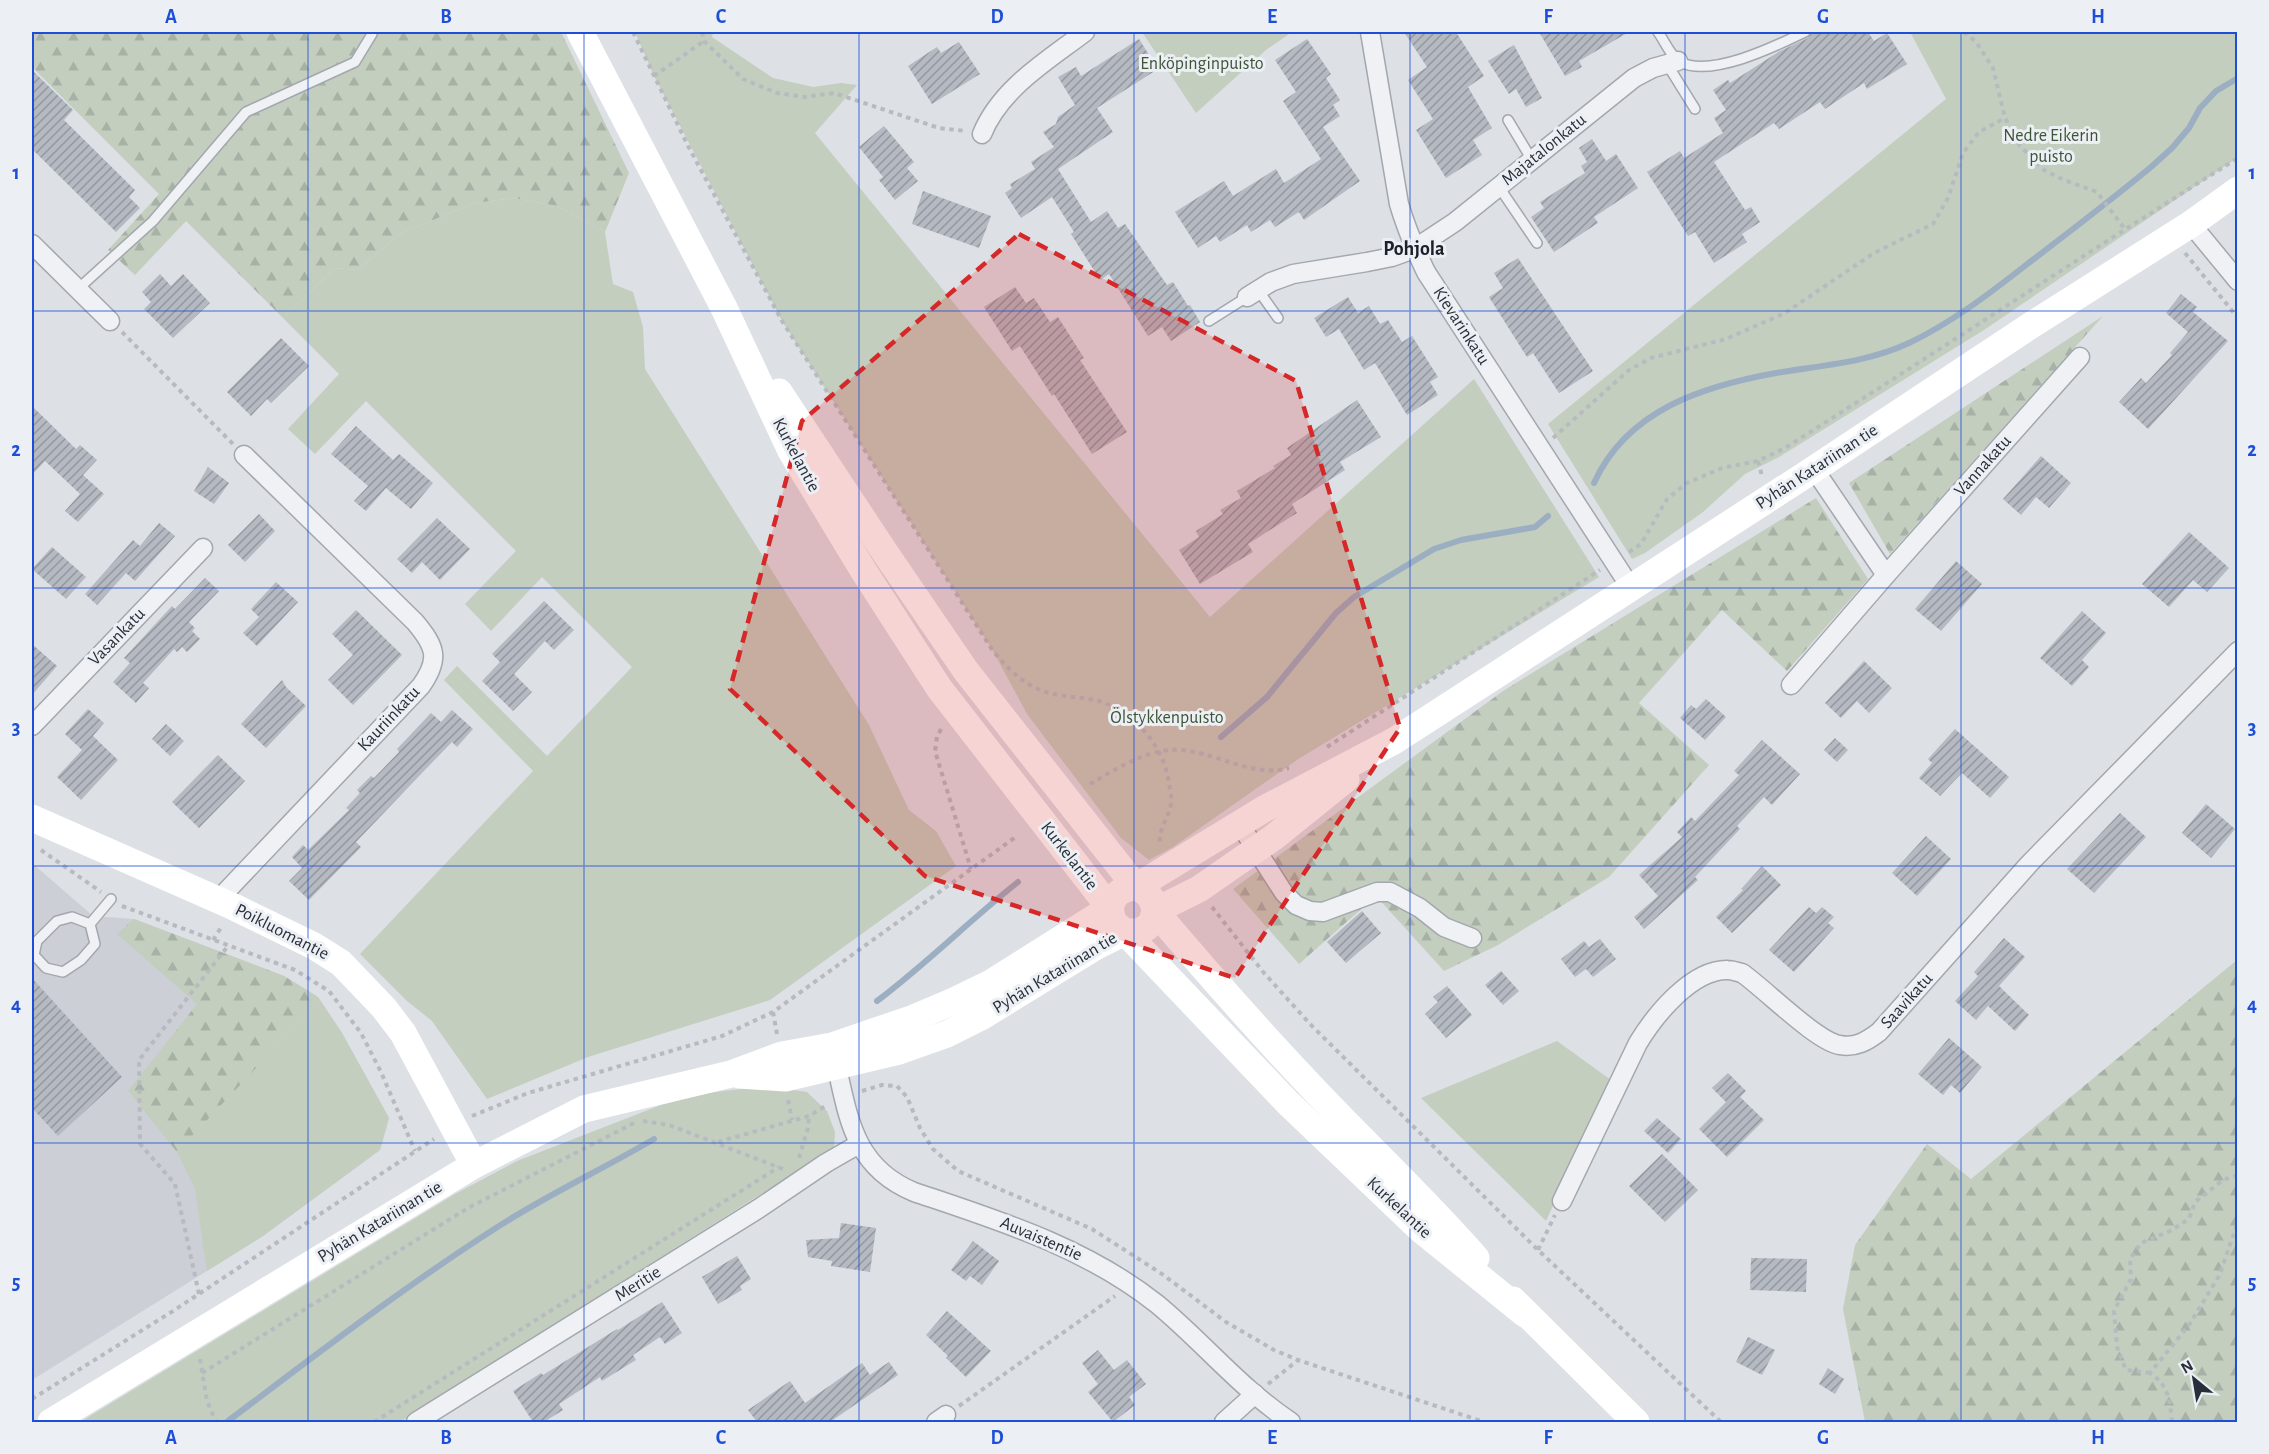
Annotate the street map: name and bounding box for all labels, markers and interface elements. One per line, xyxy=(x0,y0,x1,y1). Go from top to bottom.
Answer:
text: A xyxy=(165,7,177,27)
text: B xyxy=(440,7,452,27)
text: C xyxy=(716,7,727,27)
text: D xyxy=(990,7,1004,27)
text: E xyxy=(1267,7,1277,27)
text: F xyxy=(1543,7,1553,27)
text: G xyxy=(1817,7,1829,27)
text: H xyxy=(2091,7,2105,27)
park label: Enköpinginpuisto xyxy=(1140,55,1264,73)
street label: Majatalonkatu xyxy=(1498,111,1590,189)
park label: Nedre Eikerin puisto xyxy=(2003,127,2099,166)
text: 1 xyxy=(12,163,20,183)
text: 1 xyxy=(2248,163,2256,183)
district label: Pohjola xyxy=(1383,239,1445,259)
street label: Kievarinkatu xyxy=(1429,284,1493,368)
street label: Kurkelantie xyxy=(769,415,823,495)
street label: Pyhän Katariinan tie xyxy=(1753,421,1881,513)
street label: Vannakatu xyxy=(1951,432,2015,500)
text: 2 xyxy=(11,440,21,460)
text: 2 xyxy=(2247,440,2257,460)
street label: Vasankatu xyxy=(85,605,149,669)
street label: Kauriinkatu xyxy=(354,683,424,755)
park label: Ölstykkenpuisto xyxy=(1110,707,1224,727)
text: 3 xyxy=(12,718,20,738)
text: 3 xyxy=(2248,718,2256,738)
street label: Kurkelantie xyxy=(1037,819,1101,893)
street label: Poikluomantie xyxy=(232,901,332,963)
street label: Pyhän Katariinan tie xyxy=(990,929,1120,1017)
street label: Saavikatu xyxy=(1878,970,1936,1032)
text: 4 xyxy=(11,995,21,1015)
text: 4 xyxy=(2247,995,2257,1015)
street label: Kurkelantie xyxy=(1363,1174,1435,1242)
street label: Pyhän Katariinan tie xyxy=(315,1178,445,1266)
street label: Auvaistentie xyxy=(997,1214,1085,1264)
street label: Meritie xyxy=(612,1263,664,1305)
text: 5 xyxy=(12,1273,20,1293)
text: 5 xyxy=(2248,1273,2256,1293)
north arrow xyxy=(2164,1349,2224,1409)
text: N xyxy=(2178,1357,2196,1377)
text: A xyxy=(165,1428,177,1448)
text: B xyxy=(440,1428,452,1448)
text: C xyxy=(716,1428,727,1448)
text: D xyxy=(990,1428,1004,1448)
text: E xyxy=(1267,1428,1277,1448)
text: F xyxy=(1543,1428,1553,1448)
text: G xyxy=(1817,1428,1829,1448)
text: H xyxy=(2091,1428,2105,1448)

